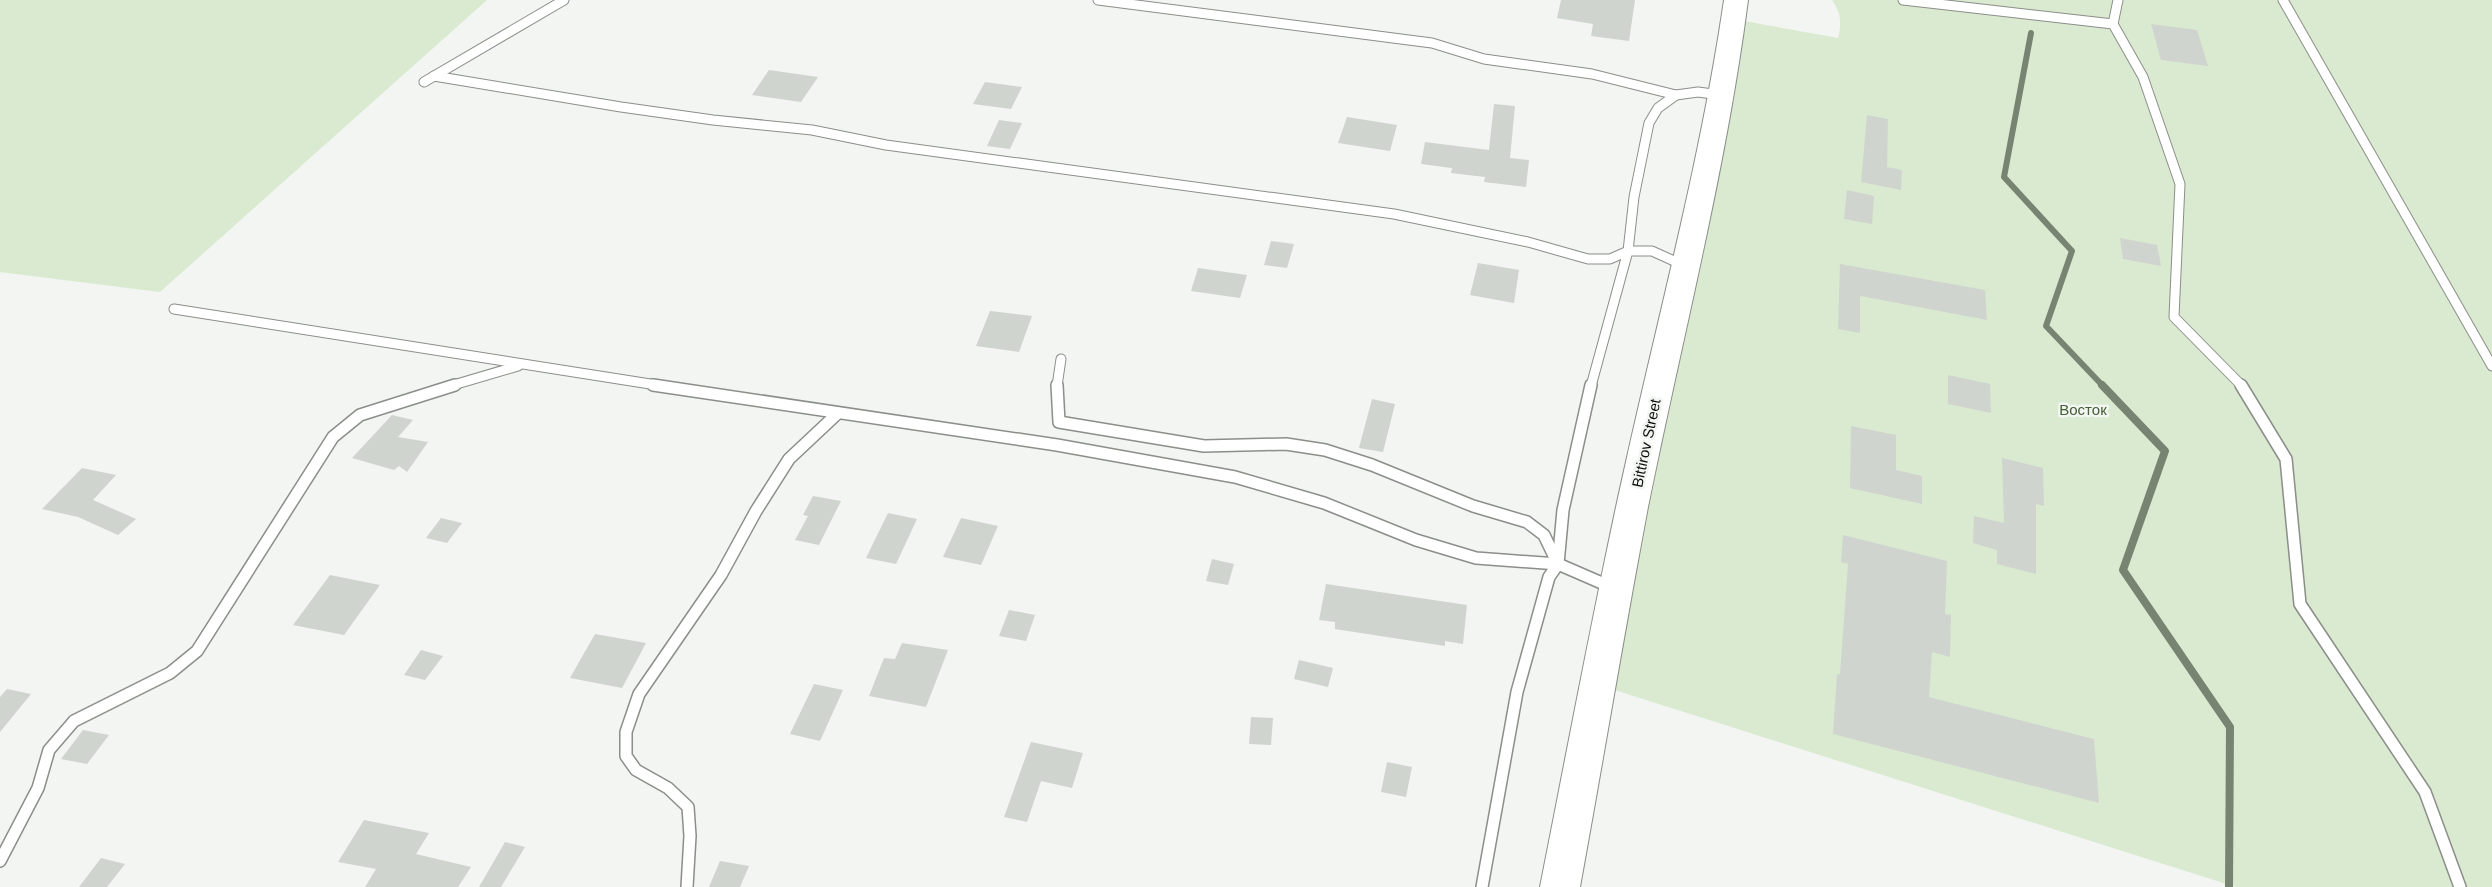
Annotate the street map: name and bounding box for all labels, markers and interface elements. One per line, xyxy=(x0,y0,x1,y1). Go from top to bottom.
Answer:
street label: Bittirov Street xyxy=(1628,396,1664,489)
park label: Восток xyxy=(2059,401,2107,418)

